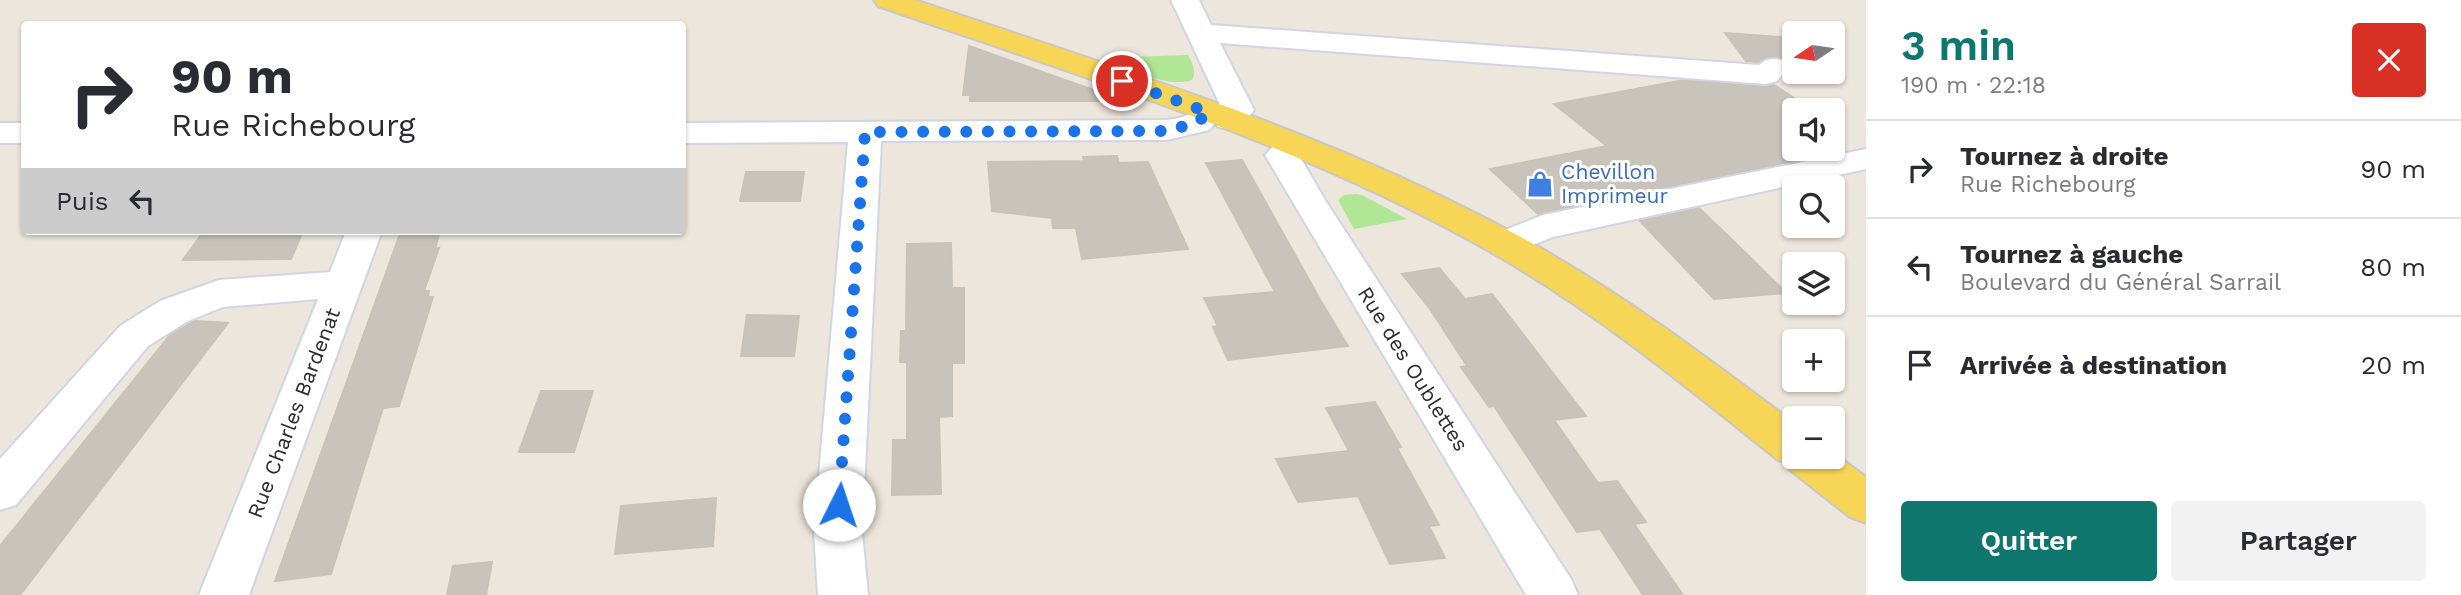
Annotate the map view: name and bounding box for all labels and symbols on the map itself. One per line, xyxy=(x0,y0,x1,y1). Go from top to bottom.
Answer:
north arrow xyxy=(1782,21,1844,84)
pin xyxy=(1092,51,1152,111)
place label: Chevillon Imprimeur xyxy=(1561,159,1669,208)
shop icon: Chevillon Imprimeur xyxy=(1525,169,1555,199)
street label: Rue des Oublettes xyxy=(1353,282,1474,455)
street label: Rue Charles Bardenat xyxy=(242,304,345,521)
position arrow xyxy=(802,468,876,542)

